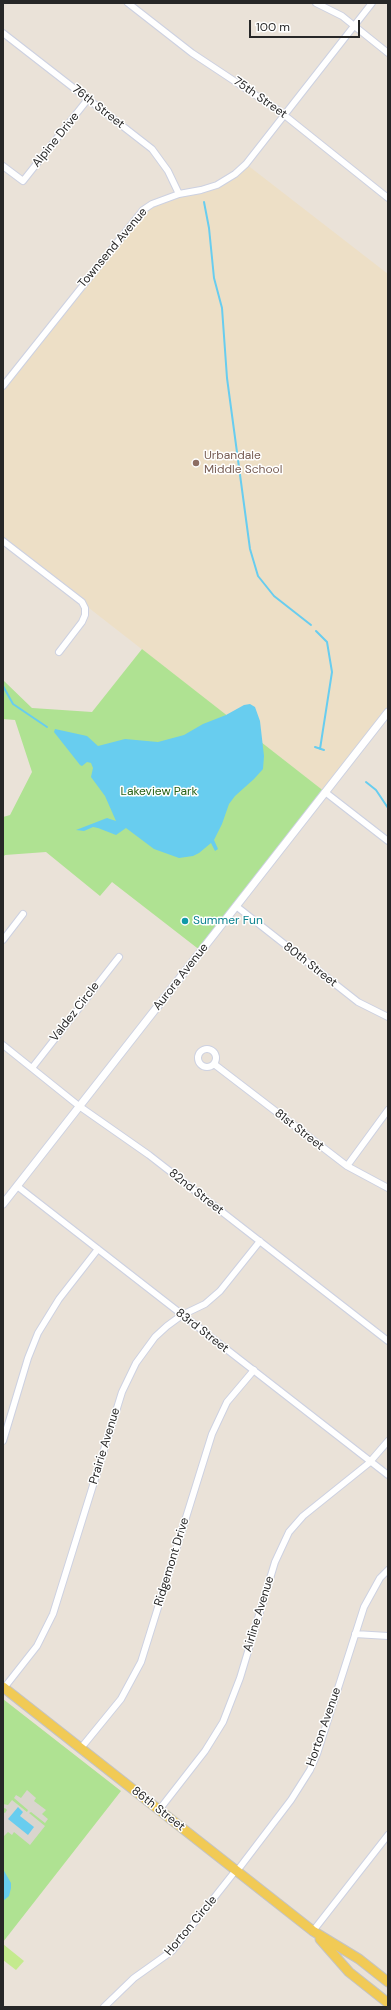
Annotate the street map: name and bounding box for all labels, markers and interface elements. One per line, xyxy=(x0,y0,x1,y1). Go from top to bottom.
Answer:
scale bar xyxy=(251,12,362,38)
text: 100 m xyxy=(256,19,290,35)
street label: 75th Street xyxy=(230,74,290,122)
street label: 76th Street xyxy=(69,82,127,132)
street label: Alpine Drive xyxy=(30,110,82,170)
street label: Townsend Avenue xyxy=(75,205,151,291)
place label: Urbandale Middle School xyxy=(204,449,282,477)
marker: Urbandale Middle School xyxy=(191,458,201,468)
park label: Lakeview Park xyxy=(121,785,197,799)
place label: Summer Fun xyxy=(193,914,263,928)
marker: Summer Fun xyxy=(180,916,190,926)
street label: 80th Street xyxy=(280,940,340,990)
street label: Aurora Avenue xyxy=(150,941,212,1013)
street label: Valdez Circle xyxy=(47,979,103,1045)
street label: 81st Street xyxy=(272,1106,326,1154)
street label: 82nd Street xyxy=(166,1166,226,1218)
street label: 83rd Street xyxy=(173,1306,231,1356)
street label: Prairie Avenue xyxy=(87,1406,123,1486)
street label: Ridgemont Drive xyxy=(152,1516,192,1608)
street label: Airline Avenue xyxy=(241,1574,277,1654)
street label: Horton Avenue xyxy=(304,1686,344,1768)
street label: 86th Street xyxy=(128,1784,188,1834)
street label: Horton Circle xyxy=(162,1893,220,1959)

